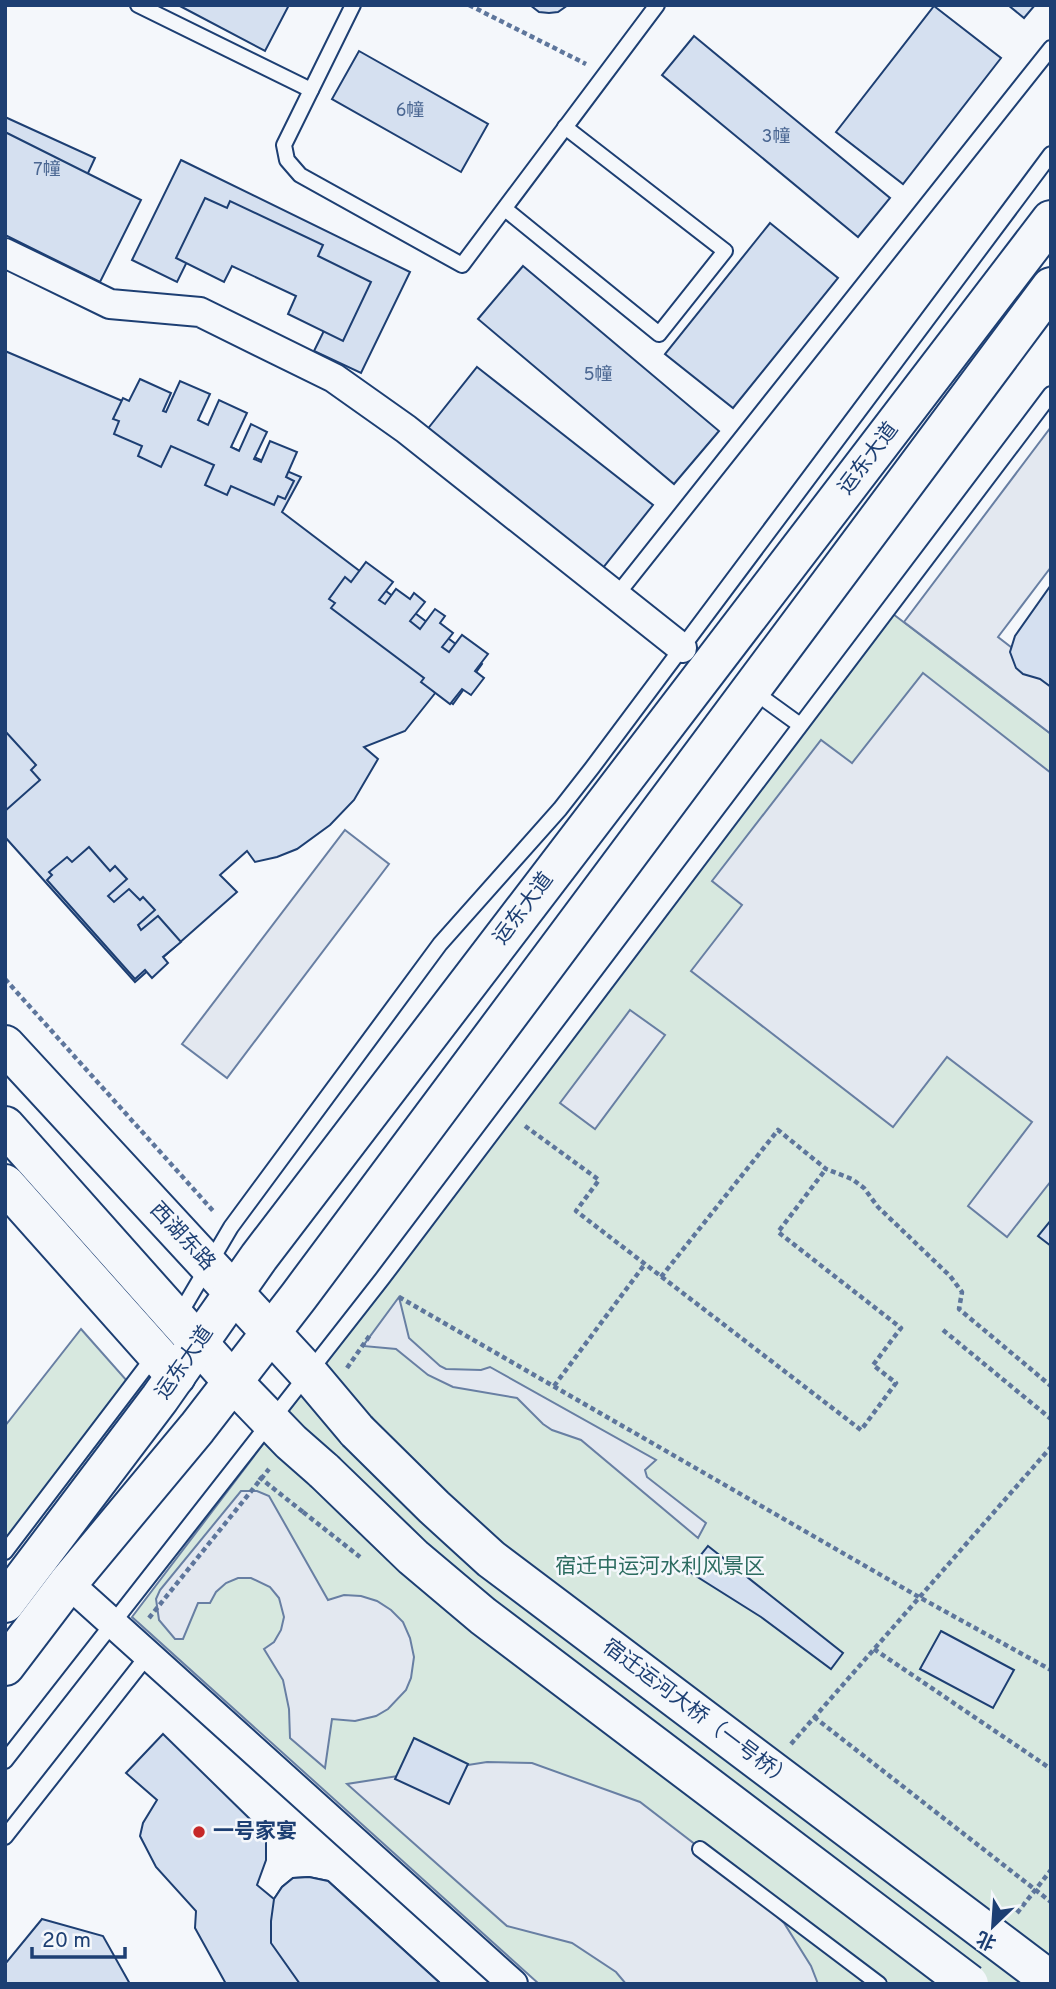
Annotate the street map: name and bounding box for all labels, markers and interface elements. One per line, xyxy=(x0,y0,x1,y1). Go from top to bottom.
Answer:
house number: 6幢 xyxy=(396,100,424,123)
house number: 3幢 xyxy=(762,126,790,149)
house number: 7幢 xyxy=(33,159,61,182)
house number: 5幢 xyxy=(583,364,613,387)
street label: 运东大道 xyxy=(833,417,905,501)
street label: 运东大道 xyxy=(488,867,560,951)
street label: 西湖东路 xyxy=(143,1197,221,1277)
street label: 运东大道 xyxy=(150,1321,220,1405)
park label: 宿迁中运河水利风景区 xyxy=(555,1554,765,1581)
street label: 宿迁运河大桥（一号桥） xyxy=(597,1634,797,1794)
place label: 一号家宴 xyxy=(213,1819,297,1846)
marker: 一号家宴 xyxy=(191,1824,207,1840)
north arrow xyxy=(958,1891,1028,1961)
scale bar xyxy=(32,1916,124,1960)
text: 北 xyxy=(973,1925,1000,1954)
text: 20 m xyxy=(42,1928,91,1955)

